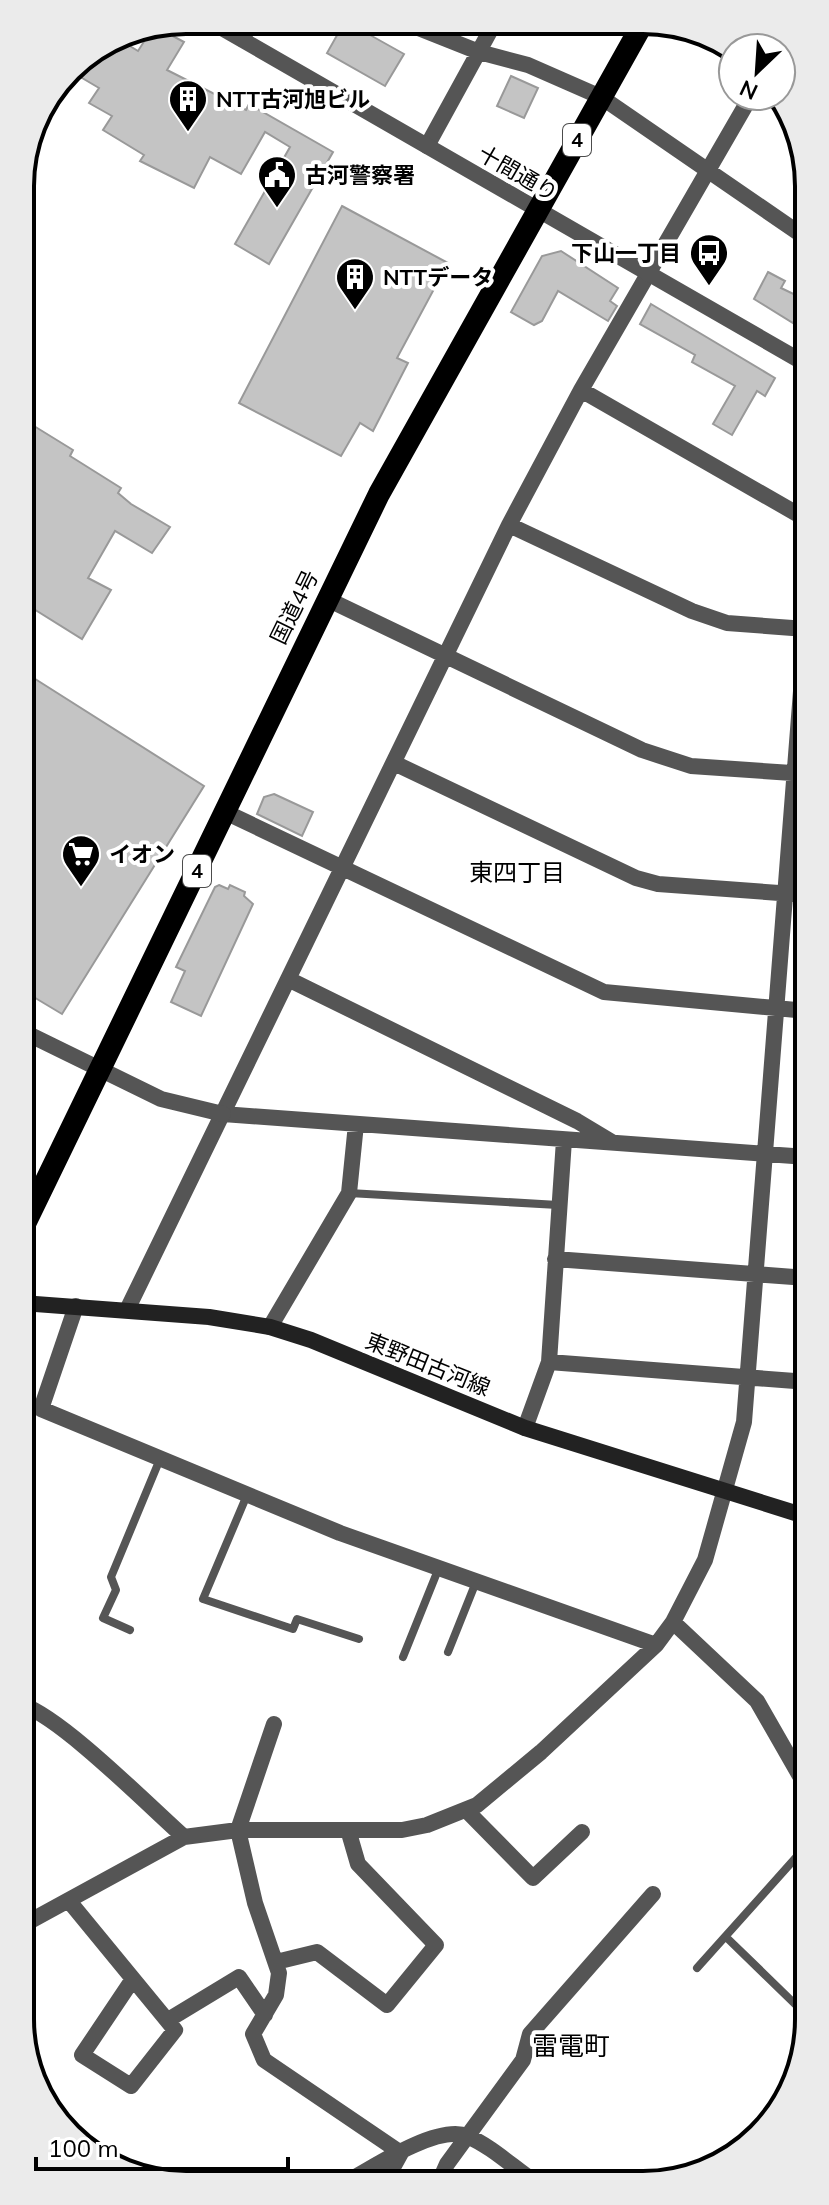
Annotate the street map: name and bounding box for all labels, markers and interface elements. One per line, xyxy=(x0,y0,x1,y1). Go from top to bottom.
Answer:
north arrow xyxy=(717,32,797,112)
text: N xyxy=(735,74,762,106)
building icon: NTT古河旭ビル xyxy=(167,78,209,133)
place label: NTT古河旭ビル xyxy=(216,85,370,113)
road number: 4 xyxy=(563,124,591,156)
street label: 十間通り xyxy=(473,139,563,207)
public building icon: 古河警察署 xyxy=(256,154,298,209)
place label: 古河警察署 xyxy=(305,161,415,189)
bus stop icon: 下山一丁目 xyxy=(688,232,730,287)
place label: 下山一丁目 xyxy=(571,239,681,267)
building icon: NTTデータ xyxy=(334,256,376,311)
place label: NTTデータ xyxy=(383,263,493,291)
street label: 国道4号 xyxy=(264,565,324,649)
supermarket icon: イオン xyxy=(60,833,102,888)
place label: イオン xyxy=(109,840,175,868)
road number: 4 xyxy=(183,855,211,887)
district label: 東四丁目 xyxy=(469,857,565,887)
street label: 東野田古河線 xyxy=(362,1326,494,1402)
district label: 雷電町 xyxy=(532,2029,610,2062)
scale bar xyxy=(36,2121,288,2171)
text: 100 m xyxy=(48,2133,119,2163)

